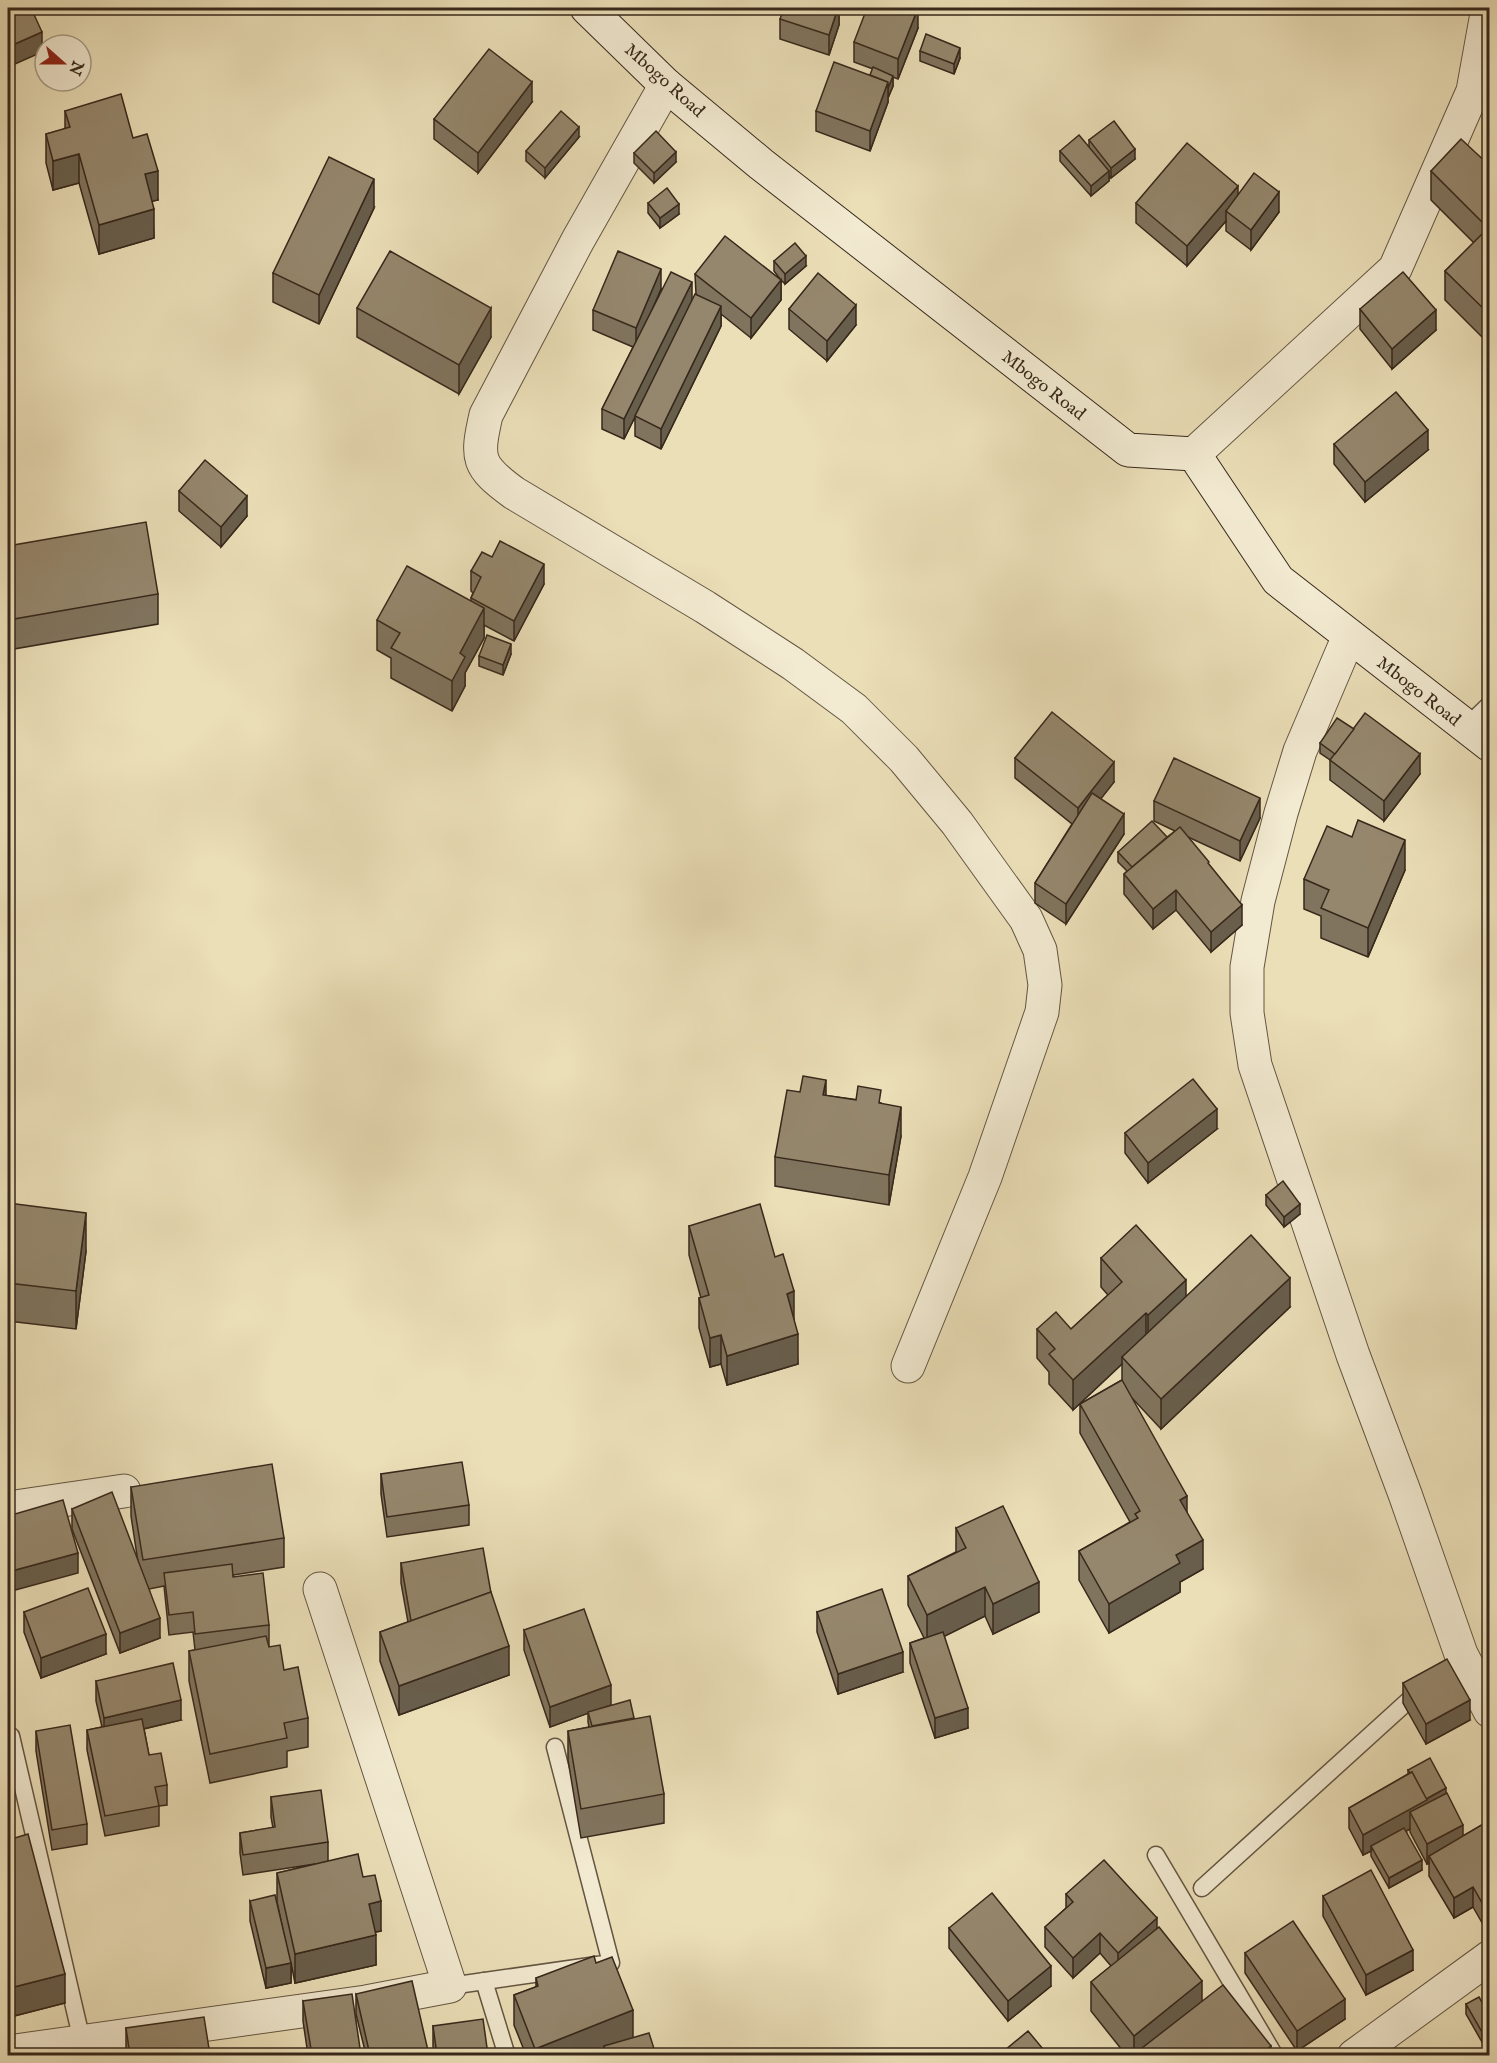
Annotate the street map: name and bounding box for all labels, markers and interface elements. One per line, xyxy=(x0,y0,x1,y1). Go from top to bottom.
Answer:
north arrow xyxy=(33,33,93,93)
street label: Mbogo Road xyxy=(619,39,709,123)
text: N xyxy=(63,57,87,78)
street label: Mbogo Road xyxy=(996,346,1090,426)
street label: Mbogo Road xyxy=(1371,652,1465,732)

